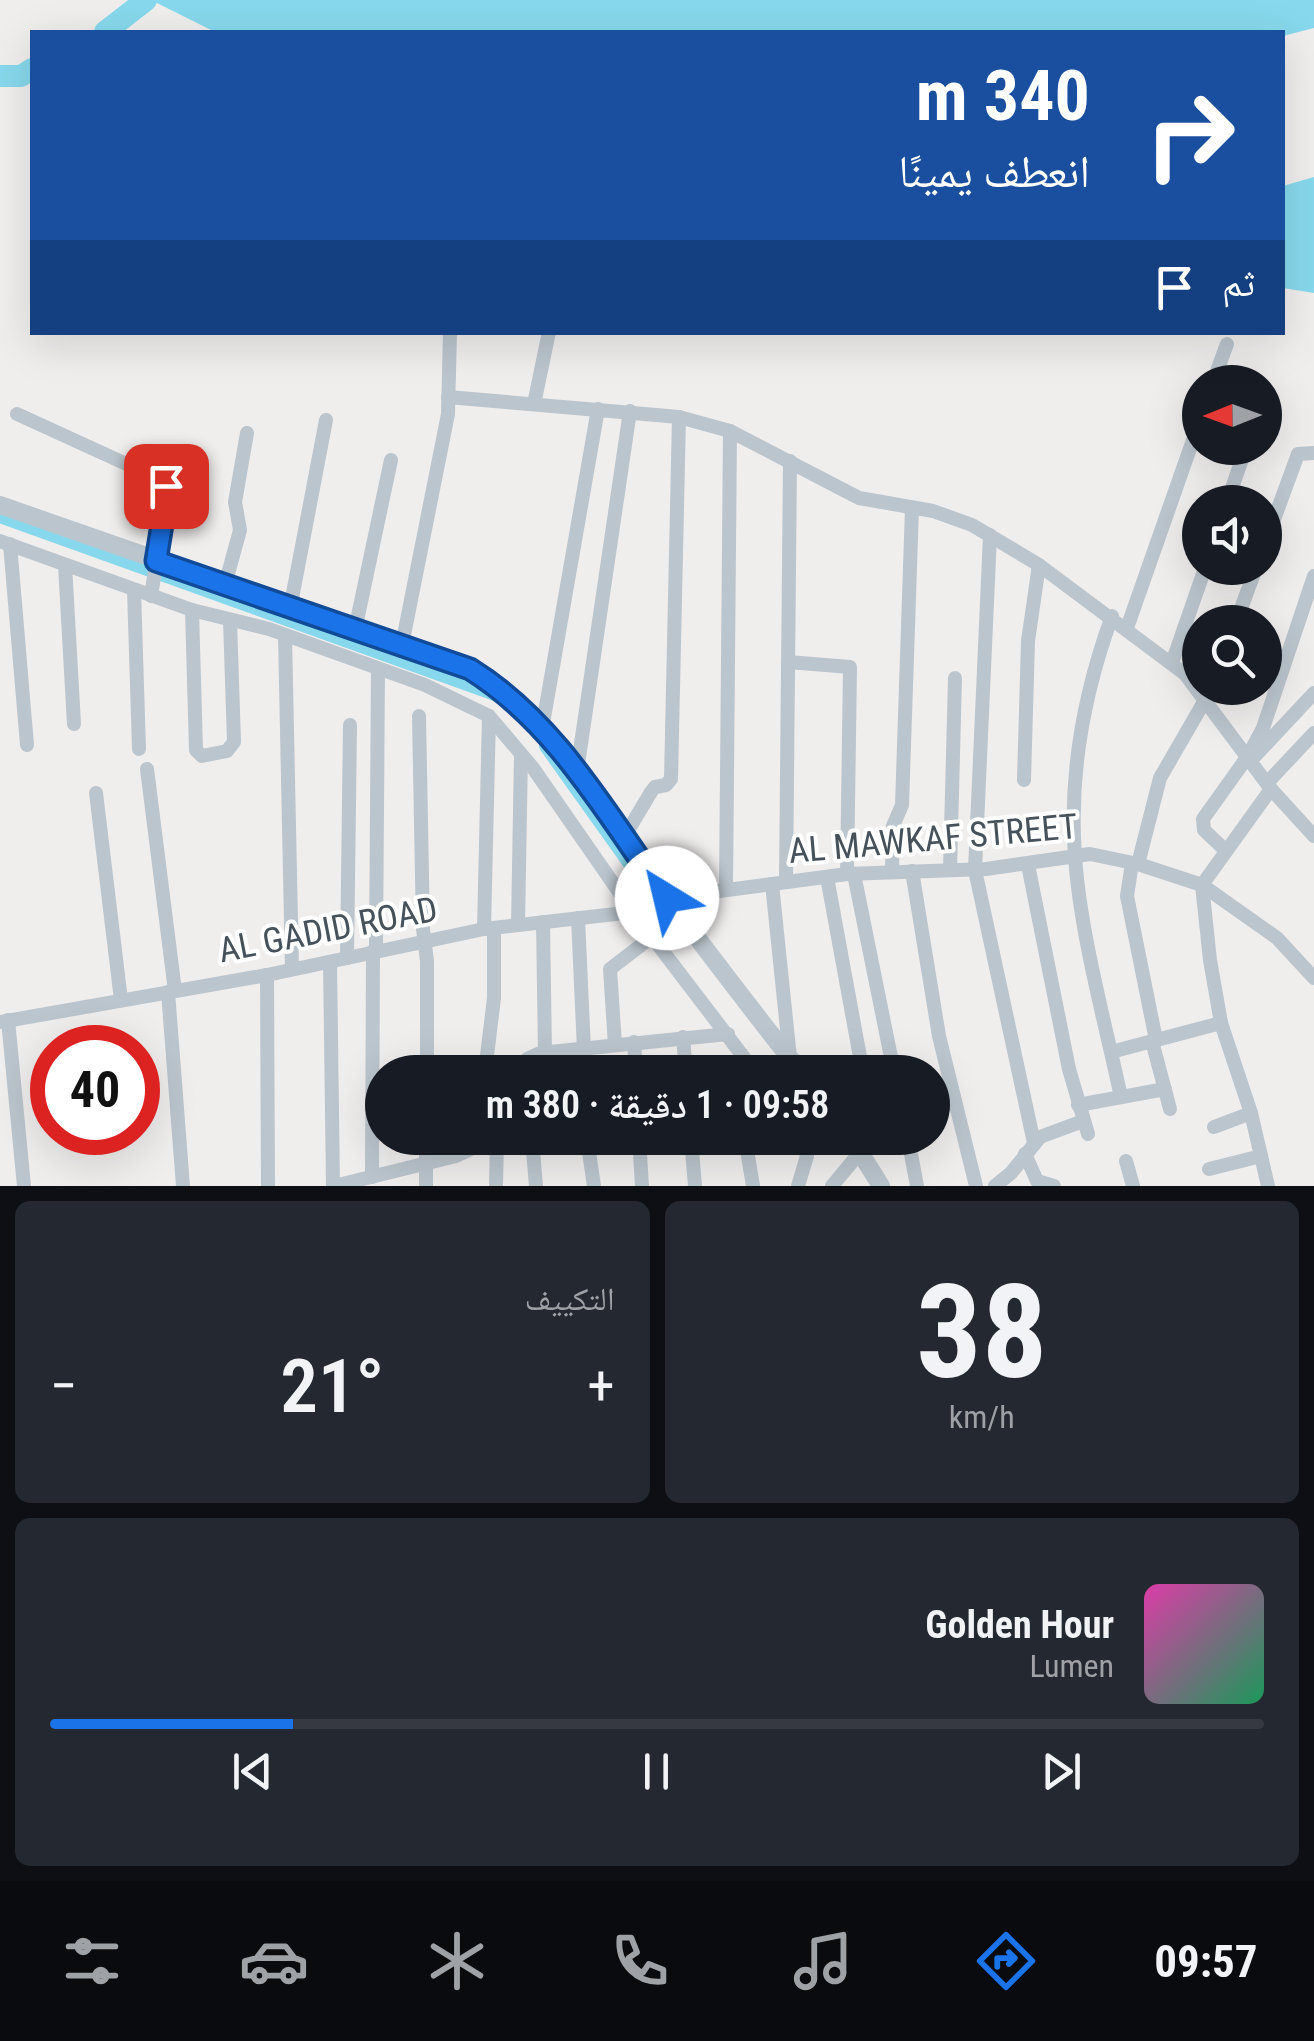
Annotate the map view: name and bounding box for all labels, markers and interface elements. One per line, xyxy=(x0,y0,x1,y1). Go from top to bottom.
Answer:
text: 340 m xyxy=(916,55,1090,137)
icon: right xyxy=(1125,70,1255,200)
text: انعطف يمينًا xyxy=(898,145,1090,198)
icon: arrive xyxy=(1147,260,1202,315)
text: ثم xyxy=(1222,261,1255,305)
north arrow xyxy=(1182,365,1282,465)
map controls xyxy=(1182,365,1282,705)
pin xyxy=(124,444,209,529)
icon: arrive xyxy=(139,459,194,514)
button: sound xyxy=(1182,485,1282,585)
button: search xyxy=(1182,605,1282,705)
street label: AL MAWKAF STREET xyxy=(787,806,1079,872)
position arrow xyxy=(615,846,719,950)
street label: AL GADID ROAD xyxy=(215,889,441,971)
speed limit sign: 40 xyxy=(30,1025,160,1155)
text: 09:58 · 1 دقيقة · 380 m xyxy=(486,1083,829,1127)
text: 38 xyxy=(916,1256,1047,1409)
text: التكييف xyxy=(525,1280,615,1318)
text: 21° xyxy=(280,1342,385,1430)
text: − xyxy=(50,1354,78,1418)
text: + xyxy=(587,1354,615,1418)
text: km/h xyxy=(949,1398,1015,1436)
text: Golden Hour xyxy=(925,1603,1114,1647)
text: Lumen xyxy=(1029,1647,1114,1685)
icon: previous xyxy=(225,1744,280,1799)
icon: pause xyxy=(629,1744,684,1799)
icon: next xyxy=(1034,1744,1089,1799)
icon: filters xyxy=(57,1926,127,1996)
icon: car xyxy=(239,1926,309,1996)
icon: climate xyxy=(422,1926,492,1996)
icon: phone xyxy=(605,1926,675,1996)
icon: music xyxy=(788,1926,858,1996)
icon: directions xyxy=(971,1926,1041,1996)
text: 09:57 xyxy=(1154,1935,1258,1988)

